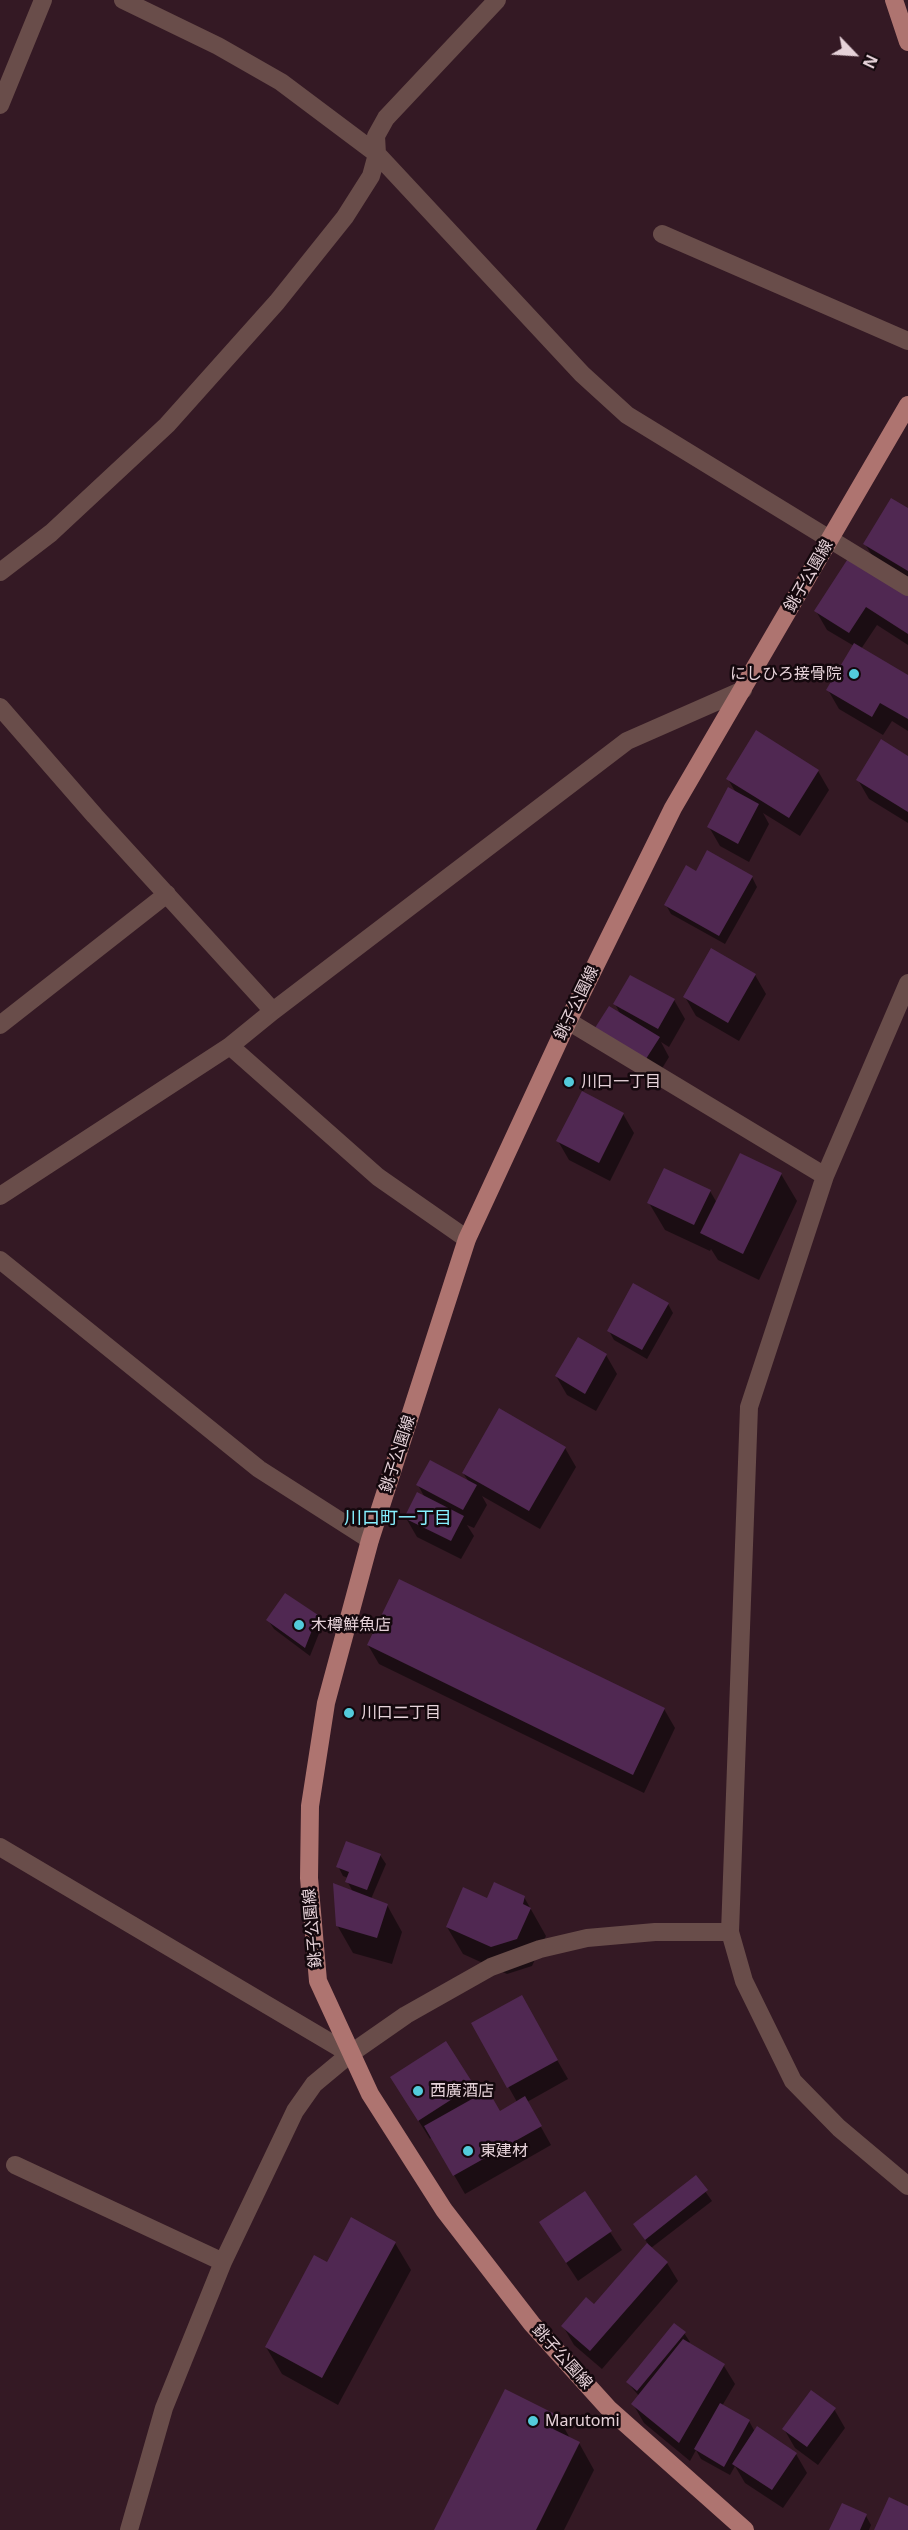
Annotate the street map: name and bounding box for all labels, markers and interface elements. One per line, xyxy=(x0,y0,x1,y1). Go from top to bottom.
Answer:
north arrow xyxy=(824,24,884,84)
text: N xyxy=(858,51,883,72)
street label: 銚子公園線 xyxy=(781,537,837,615)
place label: にしひろ接骨院 xyxy=(730,664,842,684)
marker: にしひろ接骨院 xyxy=(847,667,861,681)
street label: 銚子公園線 xyxy=(551,963,603,1043)
place label: 川口一丁目 xyxy=(581,1072,661,1092)
marker: 川口一丁目 xyxy=(562,1075,576,1089)
street label: 銚子公園線 xyxy=(377,1413,419,1495)
district label: 川口町一丁目 xyxy=(344,1508,452,1530)
place label: 木樽鮮魚店 xyxy=(311,1615,391,1635)
marker: 木樽鮮魚店 xyxy=(292,1618,306,1632)
place label: 川口二丁目 xyxy=(361,1703,441,1723)
marker: 川口二丁目 xyxy=(342,1706,356,1720)
street label: 銚子公園線 xyxy=(300,1887,326,1969)
place label: 西廣酒店 xyxy=(430,2081,494,2101)
marker: 西廣酒店 xyxy=(411,2084,425,2098)
place label: 東建材 xyxy=(480,2141,528,2161)
marker: 東建材 xyxy=(461,2144,475,2158)
street label: 銚子公園線 xyxy=(528,2321,596,2393)
place label: Marutomi xyxy=(545,2411,620,2431)
marker: Marutomi xyxy=(526,2414,540,2428)

